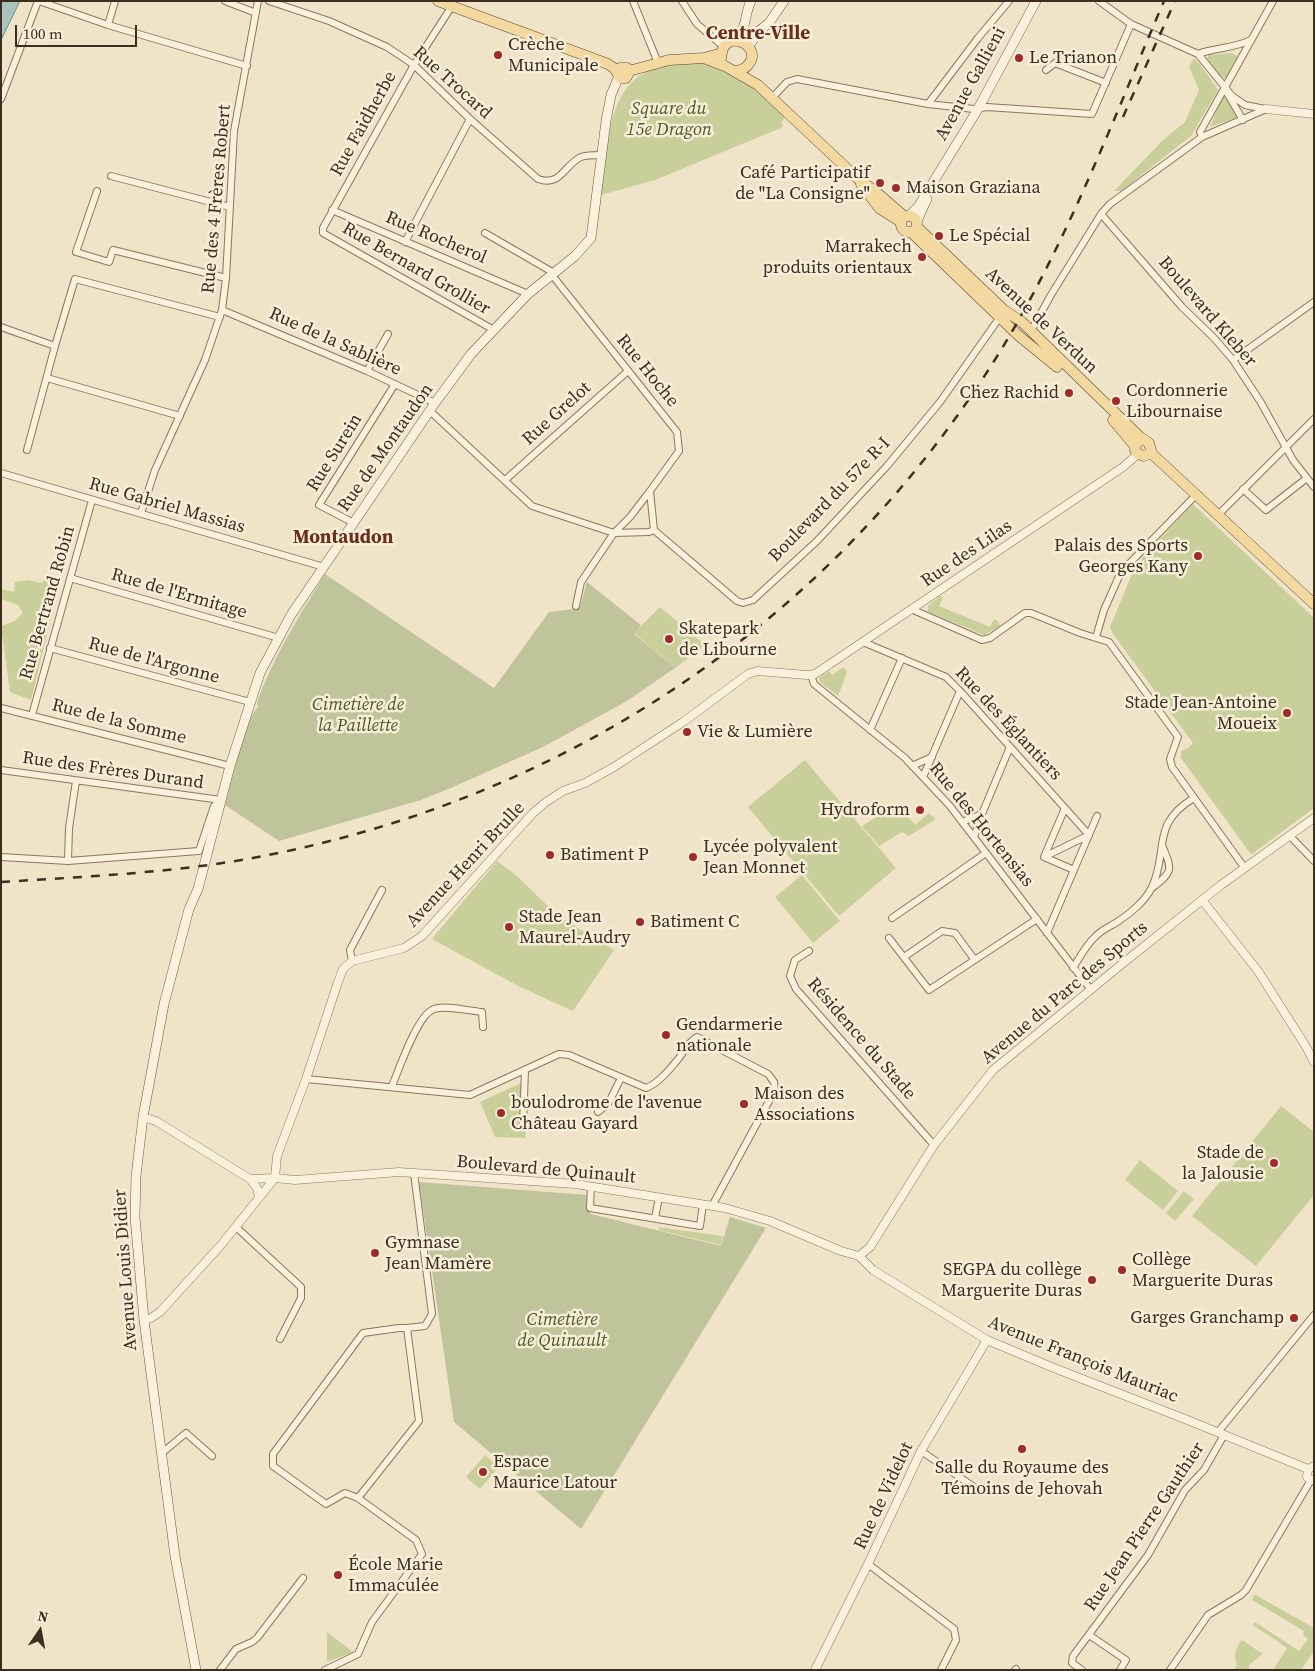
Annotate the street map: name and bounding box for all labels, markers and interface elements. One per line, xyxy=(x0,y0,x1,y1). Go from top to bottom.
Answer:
scale bar xyxy=(18,15,140,47)
text: 100 m xyxy=(23,23,63,44)
district label: Centre-Ville xyxy=(706,23,810,45)
street label: Avenue Gallieni xyxy=(931,24,1011,144)
place label: Crèche Municipale xyxy=(508,34,599,76)
street label: Rue Trocard xyxy=(408,42,496,124)
place label: Le Trianon xyxy=(1029,47,1117,69)
marker: Crèche Municipale xyxy=(492,49,504,61)
marker: Le Trianon xyxy=(1013,52,1025,64)
street label: Rue Faidherbe xyxy=(326,68,402,180)
park label: Square du 15e Dragon xyxy=(626,98,712,140)
street label: Rue des 4 Frères Robert xyxy=(198,104,236,294)
place label: Café Participatif de "La Consigne" xyxy=(735,162,870,204)
marker: Café Participatif de "La Consigne" xyxy=(874,177,886,189)
place label: Maison Graziana xyxy=(906,177,1041,199)
marker: Maison Graziana xyxy=(890,182,902,194)
street label: Rue Rocherol xyxy=(382,207,490,269)
street label: Rue Bernard Grollier xyxy=(338,218,494,320)
place label: Le Spécial xyxy=(949,225,1030,247)
marker: Le Spécial xyxy=(933,230,945,242)
place label: Marrakech produits orientaux xyxy=(763,236,912,278)
marker: Marrakech produits orientaux xyxy=(916,251,928,263)
street label: Boulevard Kleber xyxy=(1153,252,1261,372)
street label: Avenue de Verdun xyxy=(980,263,1102,379)
street label: Rue de la Sablière xyxy=(266,303,404,381)
street label: Rue Hoche xyxy=(611,330,683,412)
street label: Rue Grelot xyxy=(518,378,596,450)
street label: Rue de Montaudon xyxy=(334,380,438,516)
place label: Cordonnerie Libournaise xyxy=(1126,380,1228,422)
place label: Chez Rachid xyxy=(959,382,1059,404)
marker: Chez Rachid xyxy=(1063,387,1075,399)
marker: Cordonnerie Libournaise xyxy=(1110,395,1122,407)
street label: Rue Surein xyxy=(303,410,367,496)
street label: Boulevard du 57e R-I xyxy=(765,433,895,567)
street label: Rue Gabriel Massias xyxy=(86,473,248,539)
street label: Rue des Lilas xyxy=(917,516,1017,592)
street label: Rue Bertrand Robin xyxy=(16,524,80,682)
district label: Montaudon xyxy=(293,527,393,549)
place label: Palais des Sports Georges Kany xyxy=(1054,535,1188,578)
marker: Palais des Sports Georges Kany xyxy=(1192,550,1204,562)
street label: Rue de l'Ermitage xyxy=(109,564,249,624)
place label: Skatepark de Libourne xyxy=(679,618,777,660)
street label: Rue de l'Argonne xyxy=(86,633,222,689)
marker: Skatepark de Libourne xyxy=(663,633,675,645)
street label: Rue des Églantiers xyxy=(950,663,1066,785)
place label: Stade Jean-Antoine Moueix xyxy=(1125,692,1277,734)
park label: Cimetière de la Paillette xyxy=(312,694,404,736)
street label: Rue de la Somme xyxy=(49,695,189,749)
marker: Stade Jean-Antoine Moueix xyxy=(1281,707,1293,719)
place label: Vie & Lumière xyxy=(697,721,813,743)
marker: Vie & Lumière xyxy=(681,726,693,738)
street label: Rue des Frères Durand xyxy=(21,748,205,794)
street label: Rue des Hortensias xyxy=(924,758,1038,892)
street label: Avenue Henri Brulle xyxy=(402,798,530,932)
place label: Hydroform xyxy=(820,799,910,821)
marker: Hydroform xyxy=(914,804,926,816)
place label: Lycée polyvalent Jean Monnet xyxy=(703,836,837,879)
place label: Batiment P xyxy=(560,844,649,866)
marker: Batiment P xyxy=(544,849,556,861)
marker: Lycée polyvalent Jean Monnet xyxy=(687,851,699,863)
place label: Stade Jean Maurel-Audry xyxy=(519,906,631,949)
place label: Batiment C xyxy=(650,911,739,933)
marker: Batiment C xyxy=(634,916,646,928)
street label: Avenue du Parc des Sports xyxy=(977,917,1153,1069)
marker: Stade Jean Maurel-Audry xyxy=(503,921,515,933)
street label: Résidence du Stade xyxy=(802,974,920,1104)
place label: Gendarmerie nationale xyxy=(676,1014,783,1056)
marker: Gendarmerie nationale xyxy=(660,1029,672,1041)
place label: Maison des Associations xyxy=(754,1083,855,1126)
place label: boulodrome de l'avenue Château Gayard xyxy=(511,1092,702,1134)
marker: Maison des Associations xyxy=(738,1098,750,1110)
marker: boulodrome de l'avenue Château Gayard xyxy=(495,1107,507,1119)
place label: Stade de la Jalousie xyxy=(1182,1142,1264,1184)
street label: Boulevard de Quinault xyxy=(456,1151,636,1189)
marker: Stade de la Jalousie xyxy=(1268,1157,1280,1169)
street label: Avenue Louis Didier xyxy=(110,1188,142,1352)
place label: Gymnase Jean Mamère xyxy=(385,1232,492,1274)
marker: Gymnase Jean Mamère xyxy=(369,1247,381,1259)
place label: Collège Marguerite Duras xyxy=(1132,1249,1273,1292)
place label: SEGPA du collège Marguerite Duras xyxy=(941,1259,1082,1302)
marker: Collège Marguerite Duras xyxy=(1116,1264,1128,1276)
marker: SEGPA du collège Marguerite Duras xyxy=(1086,1274,1098,1286)
place label: Garges Granchamp xyxy=(1130,1307,1284,1329)
park label: Cimetière de Quinault xyxy=(518,1309,606,1352)
street label: Avenue François Mauriac xyxy=(985,1312,1181,1408)
marker: Garges Granchamp xyxy=(1288,1312,1300,1324)
street label: Rue Jean Pierre Gauthier xyxy=(1080,1438,1210,1616)
street label: Rue de Videlot xyxy=(850,1439,918,1553)
marker: Salle du Royaume des Témoins de Jehovah xyxy=(1016,1443,1028,1455)
place label: Espace Maurice Latour xyxy=(493,1451,617,1494)
place label: Salle du Royaume des Témoins de Jehovah xyxy=(935,1457,1109,1500)
marker: Espace Maurice Latour xyxy=(477,1466,489,1478)
place label: École Marie Immaculée xyxy=(348,1554,443,1596)
marker: École Marie Immaculée xyxy=(332,1569,344,1581)
text: N xyxy=(36,1605,50,1627)
north arrow xyxy=(15,1606,65,1656)

